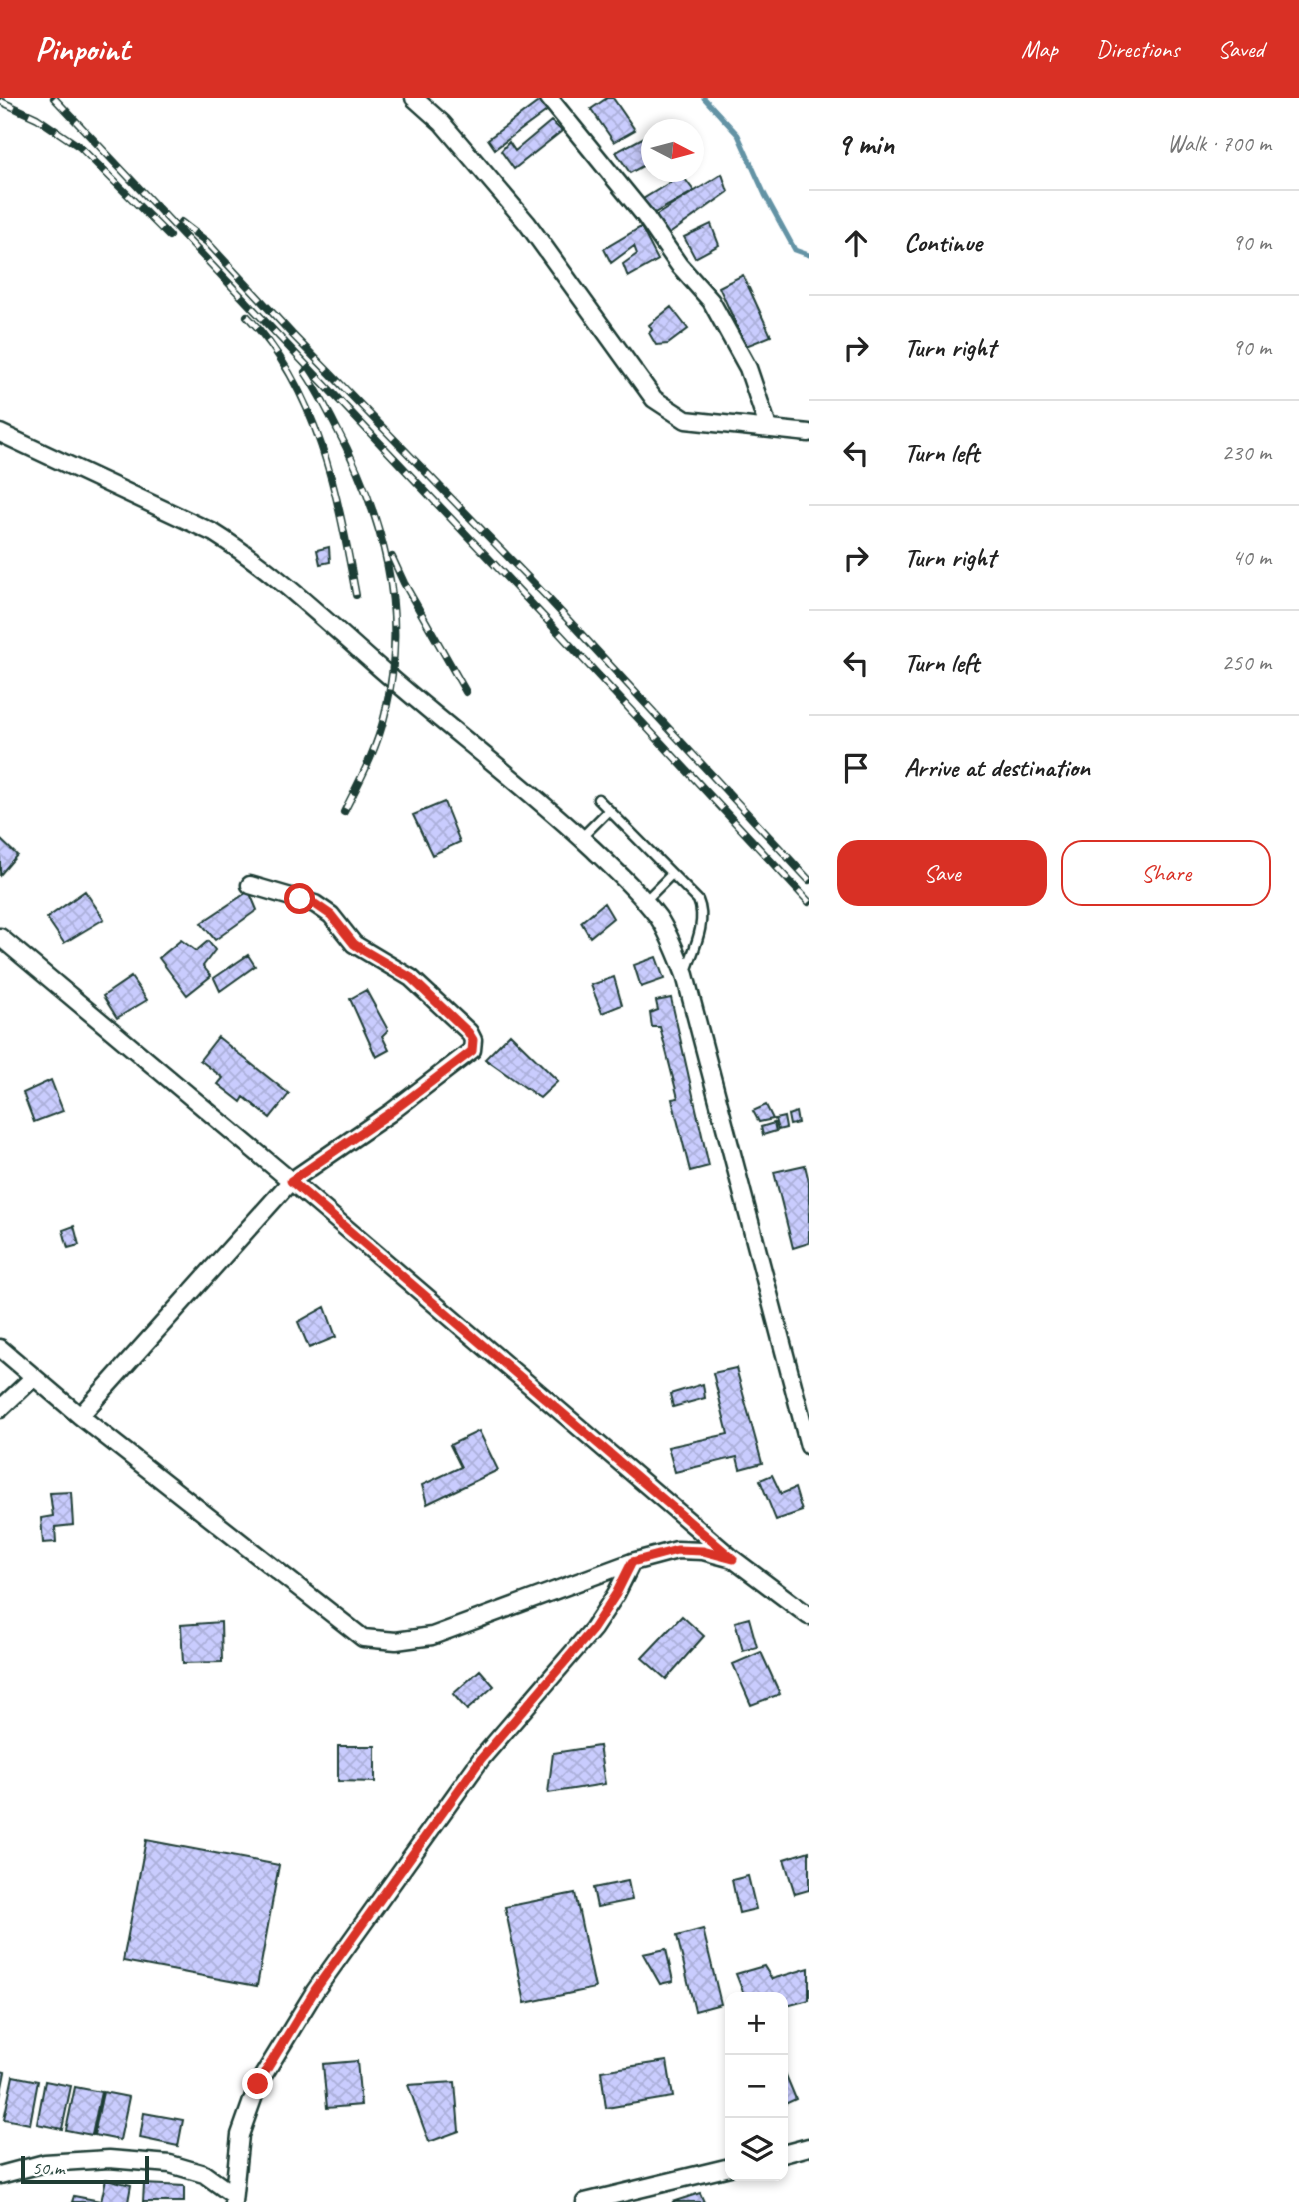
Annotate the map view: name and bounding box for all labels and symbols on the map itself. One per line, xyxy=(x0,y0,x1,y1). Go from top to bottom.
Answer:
north arrow xyxy=(641,119,704,182)
route start xyxy=(284,883,315,914)
route end xyxy=(242,2068,273,2099)
scale bar xyxy=(21,2153,149,2185)

